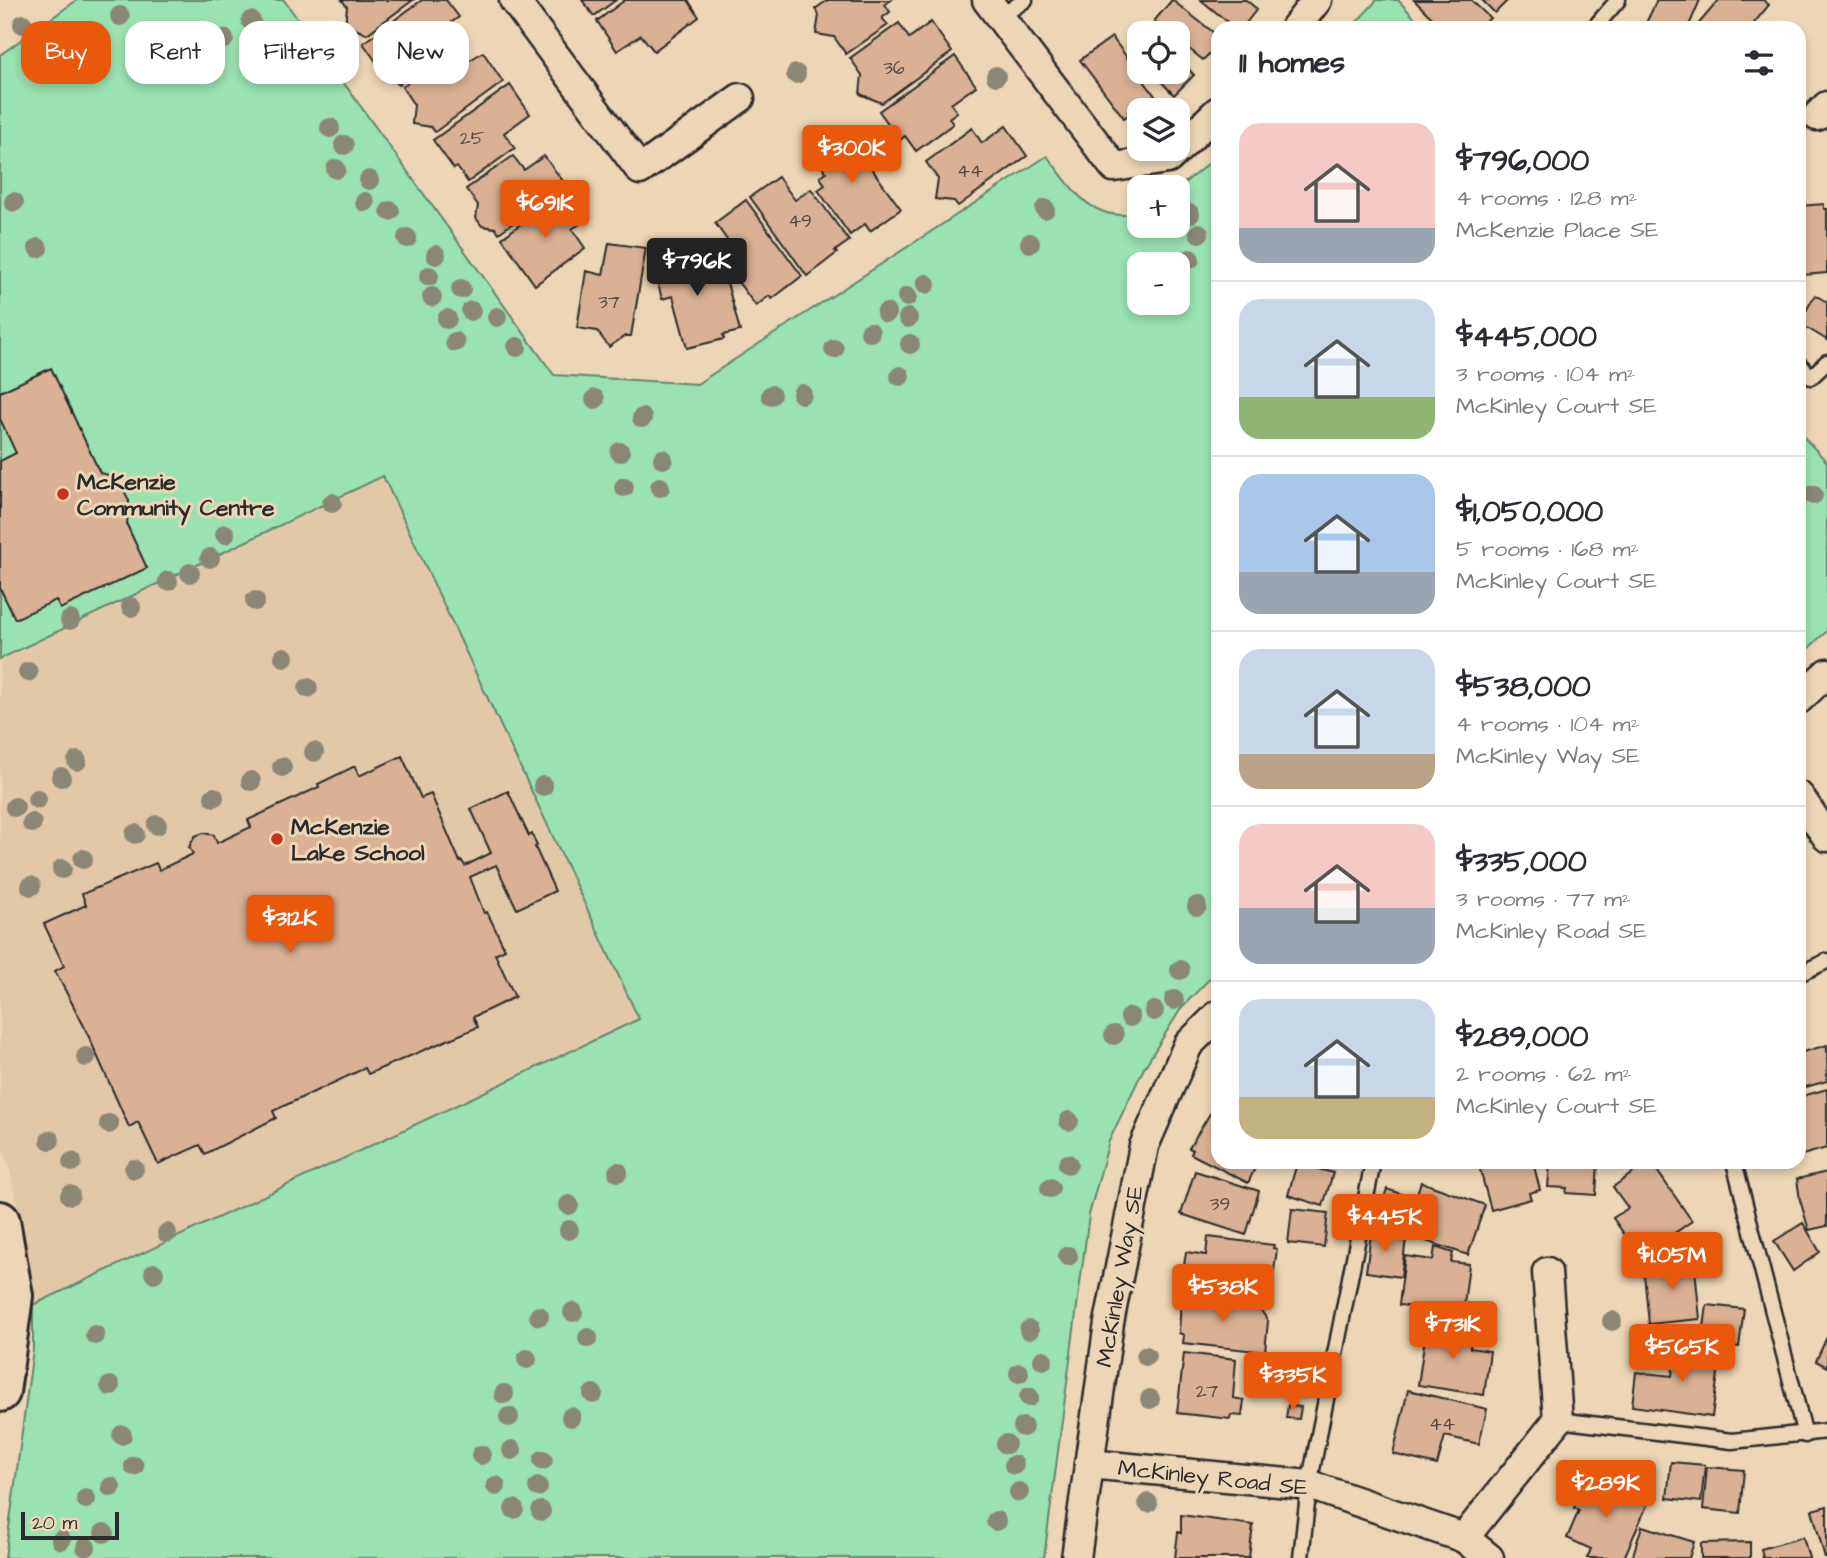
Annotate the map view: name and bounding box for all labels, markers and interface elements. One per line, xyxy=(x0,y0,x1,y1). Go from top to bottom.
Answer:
chip: Buy xyxy=(21,21,111,84)
chip: Rent xyxy=(125,21,225,84)
chip: Filters xyxy=(239,21,359,84)
chip: New xyxy=(373,21,469,84)
map controls xyxy=(1127,21,1190,315)
button: locate xyxy=(1127,21,1190,84)
text: 11 homes xyxy=(1239,42,1345,84)
icon: filters xyxy=(1740,44,1778,82)
house number: 36 xyxy=(883,55,905,82)
button: layers xyxy=(1127,98,1190,161)
house number: 25 xyxy=(460,125,485,152)
pin: $300K xyxy=(803,125,901,185)
text: $300K xyxy=(818,132,886,164)
text: $796,000 xyxy=(1456,140,1589,182)
icon: home xyxy=(1295,151,1379,235)
house number: 44 xyxy=(957,158,983,185)
button: + xyxy=(1127,175,1190,238)
pin: $691K xyxy=(496,180,594,240)
text: 4 rooms · 128 m² xyxy=(1456,182,1637,214)
text: $691K xyxy=(516,187,574,219)
house number: 49 xyxy=(788,208,812,235)
text: McKenzie Place SE xyxy=(1456,214,1659,246)
pin: $796K xyxy=(648,238,746,298)
text: $796K xyxy=(663,245,731,277)
button: − xyxy=(1127,252,1190,315)
house number: 37 xyxy=(598,289,620,316)
text: $445,000 xyxy=(1456,316,1597,358)
icon: home xyxy=(1295,327,1379,411)
text: 3 rooms · 104 m² xyxy=(1456,358,1635,390)
text: McKinley Court SE xyxy=(1456,390,1657,422)
place label: McKenzie Community Centre xyxy=(77,466,275,526)
marker: McKenzie Community Centre xyxy=(55,486,71,502)
text: $1,050,000 xyxy=(1456,491,1603,533)
icon: home xyxy=(1295,502,1379,586)
text: 5 rooms · 168 m² xyxy=(1456,533,1639,565)
text: McKinley Court SE xyxy=(1456,565,1657,597)
text: $538,000 xyxy=(1456,666,1591,708)
icon: home xyxy=(1295,677,1379,761)
text: 4 rooms · 104 m² xyxy=(1456,708,1639,740)
text: McKinley Way SE xyxy=(1456,740,1640,772)
place label: McKenzie Lake School xyxy=(291,811,425,869)
marker: McKenzie Lake School xyxy=(269,831,285,847)
text: $335,000 xyxy=(1456,841,1587,883)
icon: home xyxy=(1295,852,1379,936)
text: 3 rooms · 77 m² xyxy=(1456,883,1631,915)
pin: $312K xyxy=(241,895,339,955)
text: $312K xyxy=(263,902,317,934)
text: McKinley Road SE xyxy=(1456,915,1647,947)
text: $289,000 xyxy=(1456,1016,1589,1058)
icon: home xyxy=(1295,1027,1379,1111)
text: 2 rooms · 62 m² xyxy=(1456,1058,1631,1090)
text: McKinley Court SE xyxy=(1456,1090,1657,1122)
street label: McKinley Way SE xyxy=(1088,1182,1153,1370)
house number: 39 xyxy=(1210,1191,1230,1218)
pin: $445K xyxy=(1336,1194,1434,1254)
text: $445K xyxy=(1348,1201,1422,1233)
pin: $1.05M xyxy=(1615,1232,1729,1292)
text: $1.05M xyxy=(1638,1239,1706,1271)
pin: $538K xyxy=(1174,1264,1272,1324)
text: $538K xyxy=(1188,1271,1258,1303)
pin: $731K xyxy=(1404,1302,1502,1361)
text: $731K xyxy=(1425,1308,1481,1340)
pin: $565K xyxy=(1633,1324,1731,1384)
text: $565K xyxy=(1645,1331,1719,1363)
pin: $335K xyxy=(1244,1352,1342,1412)
text: $335K xyxy=(1260,1359,1326,1391)
house number: 27 xyxy=(1196,1378,1219,1405)
house number: 44 xyxy=(1429,1411,1455,1438)
street label: McKinley Road SE xyxy=(1116,1452,1310,1505)
pin: $289K xyxy=(1557,1460,1655,1520)
text: $289K xyxy=(1572,1467,1640,1499)
scale bar xyxy=(21,1509,119,1541)
text: 20 m xyxy=(32,1510,77,1537)

